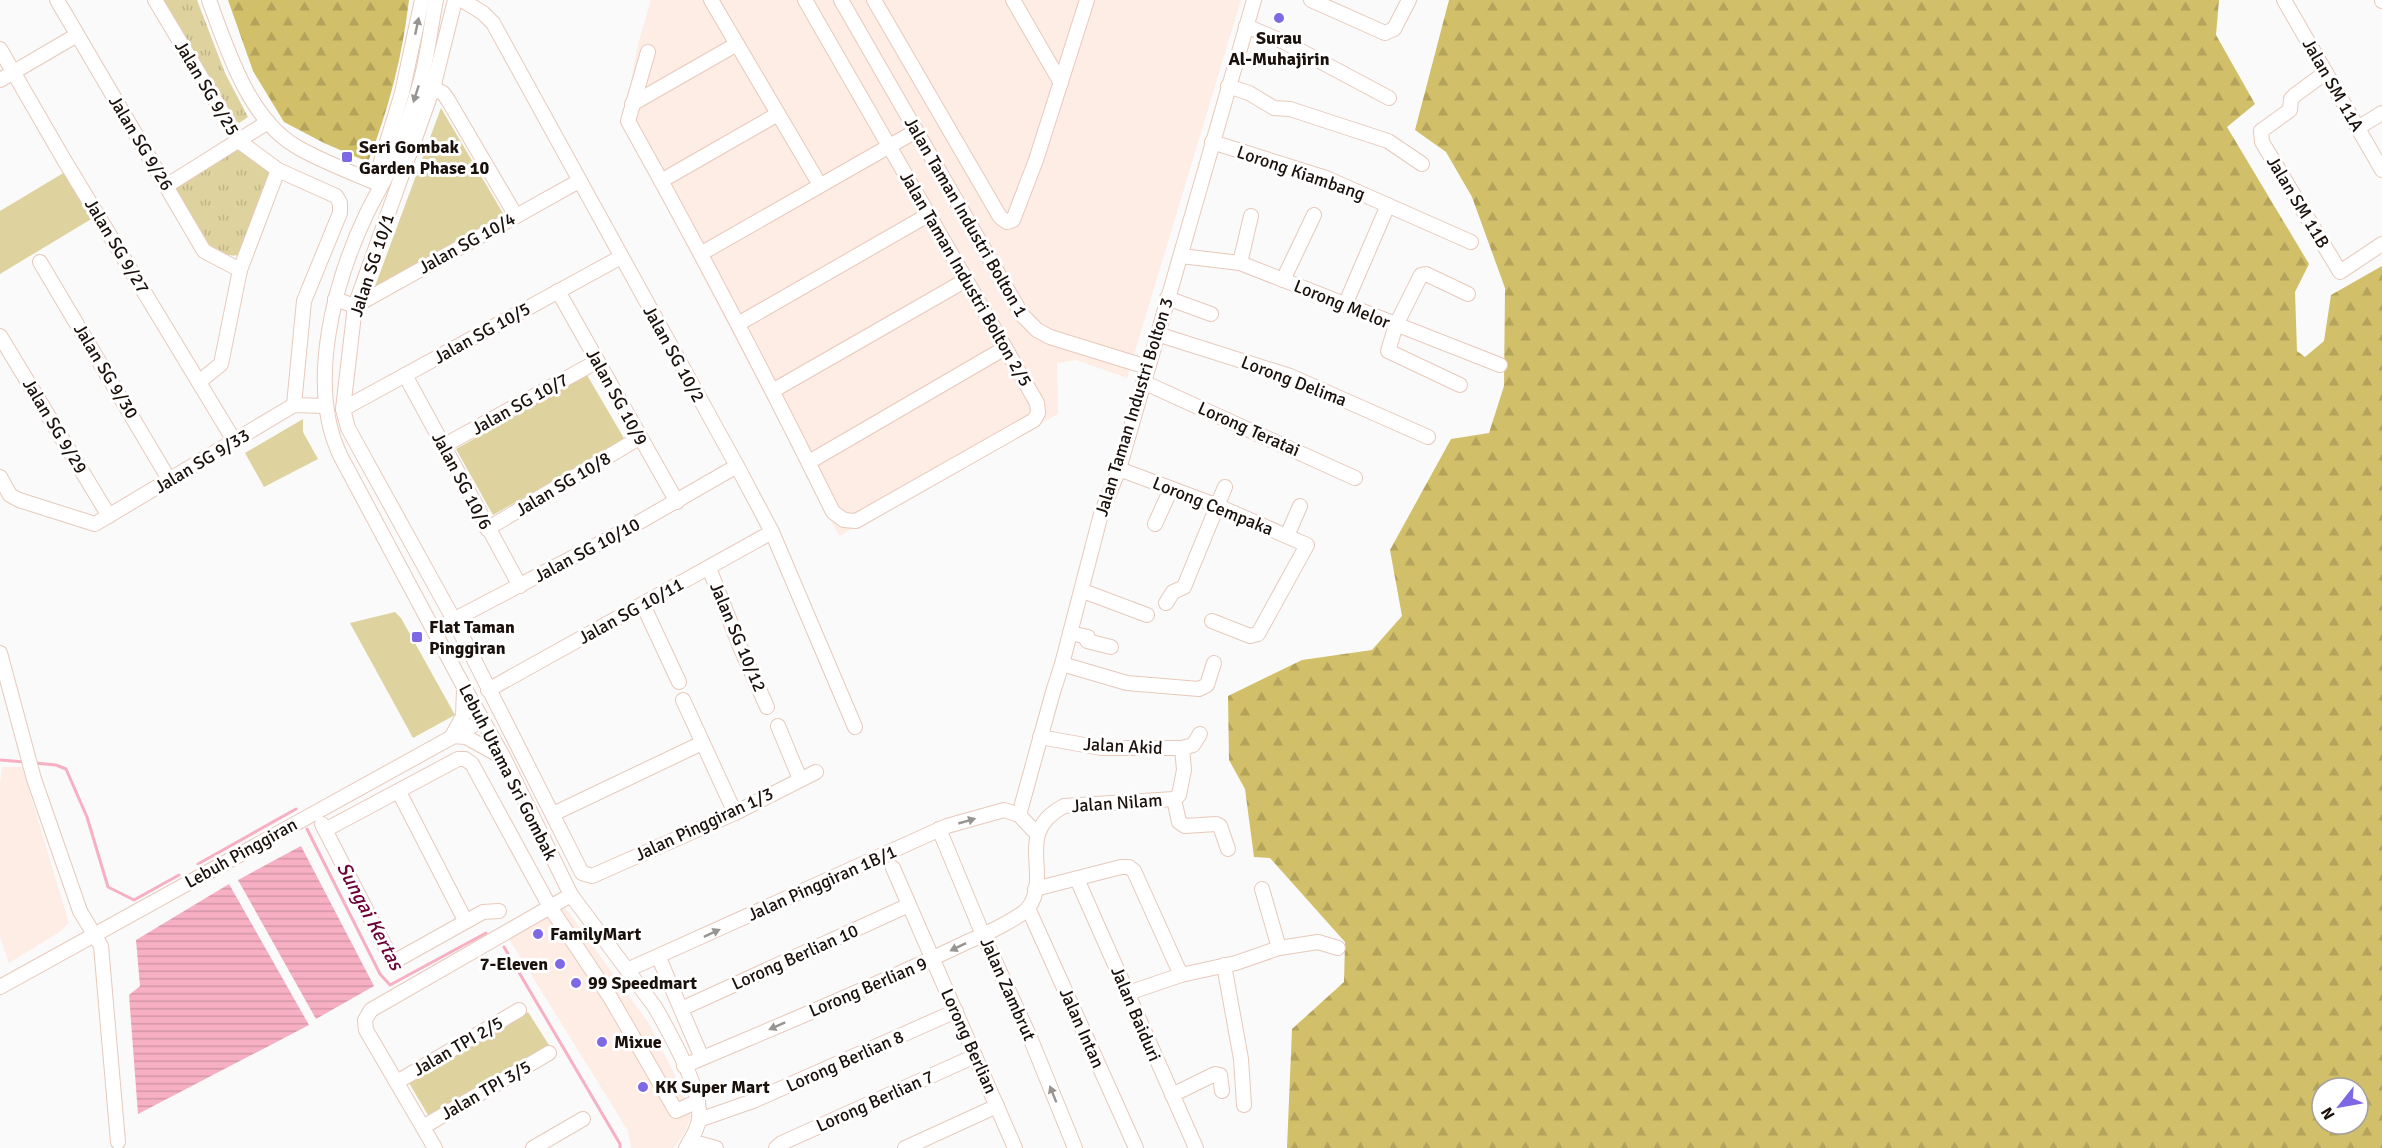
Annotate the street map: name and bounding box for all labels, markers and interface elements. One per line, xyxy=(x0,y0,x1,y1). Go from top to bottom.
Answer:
marker: Surau Al-Muhajirin xyxy=(1272,11,1286,25)
one-way arrow xyxy=(413,16,422,35)
place label: Surau Al-Muhajirin xyxy=(1228,27,1330,70)
street label: Jalan SM 11A xyxy=(2298,35,2368,135)
street label: Jalan SG 9/25 xyxy=(170,36,244,140)
one-way arrow xyxy=(411,85,420,103)
street label: Jalan SG 9/26 xyxy=(104,91,178,195)
street label: Jalan Taman Industri Bolton 1 xyxy=(900,113,1032,321)
place label: Seri Gombak Garden Phase 10 xyxy=(359,136,490,179)
street label: Lorong Kiambang xyxy=(1234,141,1368,205)
marker: Seri Gombak Garden Phase 10 xyxy=(340,150,354,164)
street label: Jalan SM 11B xyxy=(2262,152,2334,252)
street label: Jalan Taman Industri Bolton 2/5 xyxy=(895,167,1037,391)
street label: Jalan SG 9/27 xyxy=(80,194,154,298)
street label: Jalan SG 10/4 xyxy=(415,207,519,279)
street label: Jalan SG 10/1 xyxy=(345,211,399,319)
street label: Lorong Melor xyxy=(1291,275,1394,333)
street label: Jalan Taman Industri Bolton 3 xyxy=(1090,295,1178,519)
street label: Jalan SG 10/5 xyxy=(430,297,534,369)
street label: Jalan SG 10/2 xyxy=(638,302,710,406)
street label: Jalan SG 9/30 xyxy=(69,319,143,423)
street label: Jalan SG 10/9 xyxy=(581,345,653,449)
street label: Lorong Delima xyxy=(1238,351,1350,411)
street label: Jalan SG 10/7 xyxy=(468,368,572,440)
street label: Jalan SG 9/29 xyxy=(18,374,92,478)
street label: Lorong Teratai xyxy=(1195,397,1303,461)
street label: Jalan SG 9/33 xyxy=(150,424,254,498)
street label: Jalan SG 10/6 xyxy=(427,429,497,533)
street label: Jalan SG 10/8 xyxy=(511,447,615,521)
street label: Lorong Cempaka xyxy=(1149,472,1277,540)
street label: Jalan SG 10/10 xyxy=(530,513,644,587)
street label: Jalan SG 10/11 xyxy=(575,573,687,649)
street label: Jalan SG 10/12 xyxy=(705,579,771,695)
place label: Flat Taman Pinggiran xyxy=(429,616,515,659)
marker: Flat Taman Pinggiran xyxy=(410,630,424,644)
street label: Lebuh Utama Sri Gombak xyxy=(454,680,562,864)
street label: Jalan Akid xyxy=(1083,733,1163,759)
street label: Jalan Pinggiran 1/3 xyxy=(631,782,777,866)
street label: Jalan Nilam xyxy=(1071,789,1163,817)
street label: Lebuh Pinggiran xyxy=(181,813,301,893)
one-way arrow xyxy=(958,815,976,825)
street label: Jalan Pinggiran 1B/1 xyxy=(744,840,900,926)
water label: Sungai Kertas xyxy=(331,858,410,976)
street label: Lorong Berlian 10 xyxy=(728,919,862,995)
place label: FamilyMart xyxy=(550,923,642,945)
marker: FamilyMart xyxy=(531,927,545,941)
one-way arrow xyxy=(703,929,720,938)
street label: Jalan Zambrut xyxy=(975,934,1041,1044)
one-way arrow xyxy=(950,942,967,951)
street label: Lorong Berlian 9 xyxy=(806,952,930,1022)
place label: 7-Eleven xyxy=(480,953,548,975)
marker: 7-Eleven xyxy=(553,957,567,971)
street label: Jalan Baiduri xyxy=(1106,963,1166,1065)
place label: 99 Speedmart xyxy=(588,972,697,994)
marker: 99 Speedmart xyxy=(569,976,583,990)
street label: Lorong Berlian xyxy=(936,985,1002,1097)
street label: Jalan Intan xyxy=(1055,985,1109,1071)
street label: Jalan TPI 2/5 xyxy=(409,1011,507,1081)
one-way arrow xyxy=(768,1021,786,1031)
street label: Lorong Berlian 8 xyxy=(783,1025,907,1097)
place label: Mixue xyxy=(614,1031,662,1053)
marker: Mixue xyxy=(595,1035,609,1049)
street label: Jalan TPI 3/5 xyxy=(437,1055,535,1125)
street label: Lorong Berlian 7 xyxy=(813,1065,937,1137)
place label: KK Super Mart xyxy=(655,1076,770,1098)
north arrow xyxy=(2310,1076,2370,1136)
marker: KK Super Mart xyxy=(636,1080,650,1094)
one-way arrow xyxy=(1048,1085,1057,1103)
text: N xyxy=(2317,1103,2339,1123)

